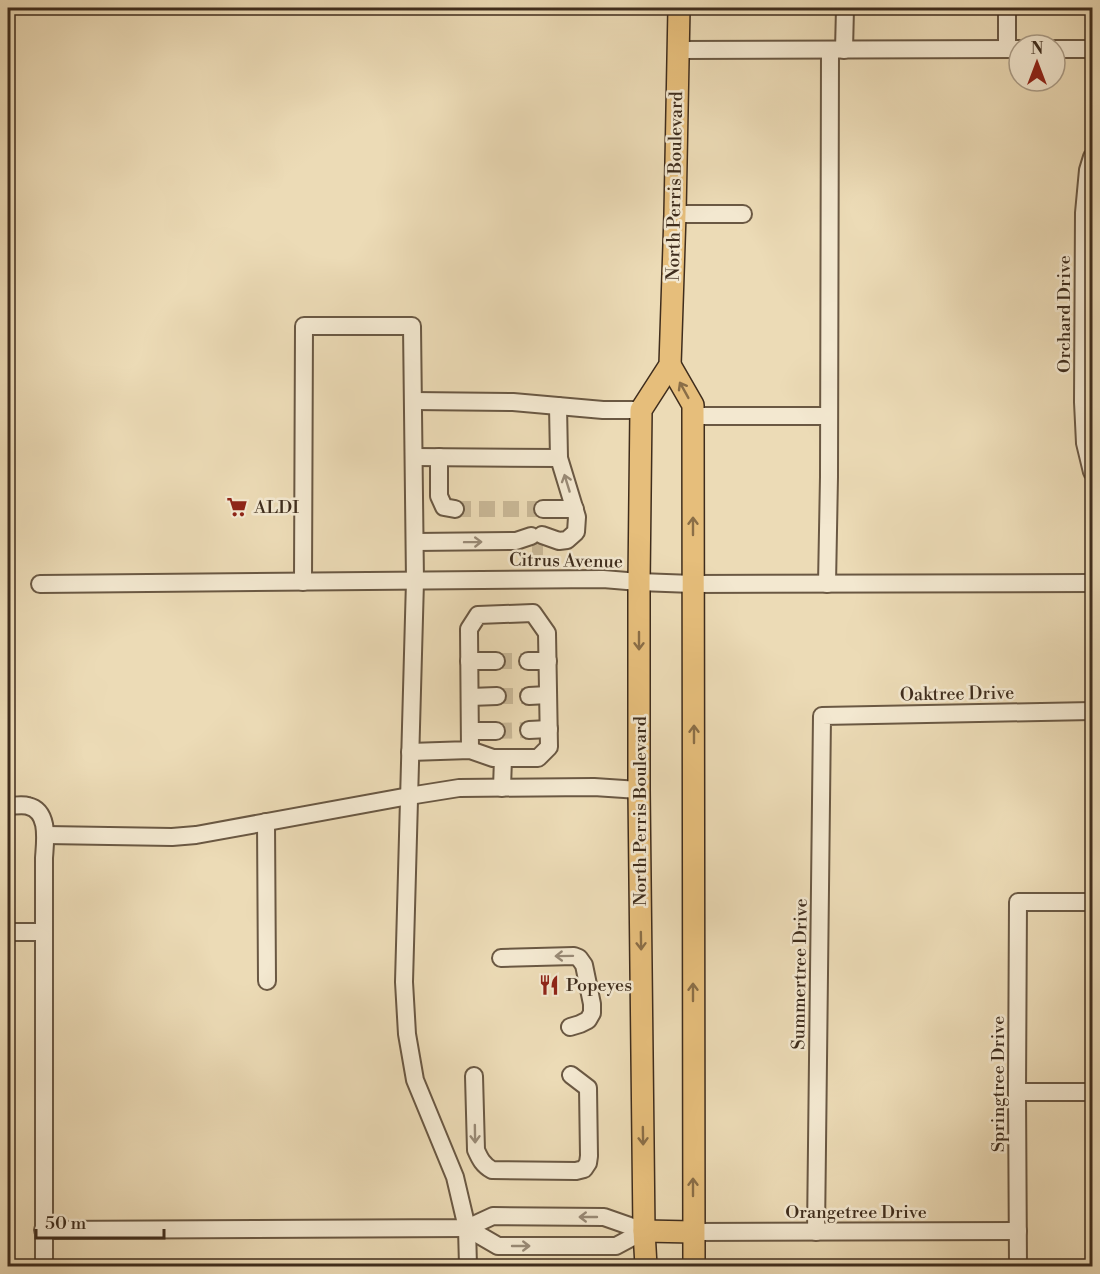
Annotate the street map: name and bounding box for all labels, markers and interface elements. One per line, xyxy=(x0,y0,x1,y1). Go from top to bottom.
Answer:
north arrow xyxy=(1007,33,1067,93)
text: N xyxy=(1031,39,1044,59)
street label: North Perris Boulevard xyxy=(662,90,688,281)
street label: Orchard Drive xyxy=(1053,255,1076,373)
one-way arrow xyxy=(678,382,690,399)
one-way arrow xyxy=(560,474,571,493)
supermarket icon: ALDI xyxy=(225,495,249,519)
place label: ALDI xyxy=(253,496,299,519)
one-way arrow xyxy=(687,516,699,536)
one-way arrow xyxy=(463,536,483,547)
street label: Citrus Avenue xyxy=(509,549,623,573)
one-way arrow xyxy=(633,630,645,650)
street label: Oaktree Drive xyxy=(900,682,1014,706)
street label: North Perris Boulevard xyxy=(629,715,652,906)
one-way arrow xyxy=(688,725,700,745)
street label: Summertree Drive xyxy=(787,898,813,1050)
one-way arrow xyxy=(635,930,647,950)
one-way arrow xyxy=(554,951,574,962)
restaurant icon: Popeyes xyxy=(537,973,561,997)
place label: Popeyes xyxy=(566,974,632,997)
one-way arrow xyxy=(687,983,699,1003)
street label: Springtree Drive xyxy=(987,1016,1010,1152)
one-way arrow xyxy=(470,1124,481,1144)
one-way arrow xyxy=(637,1125,649,1145)
one-way arrow xyxy=(687,1178,699,1198)
street label: Orangetree Drive xyxy=(785,1201,927,1224)
scale bar xyxy=(36,1202,164,1240)
one-way arrow xyxy=(578,1211,598,1223)
text: 50 m xyxy=(45,1212,87,1235)
one-way arrow xyxy=(510,1240,530,1252)

